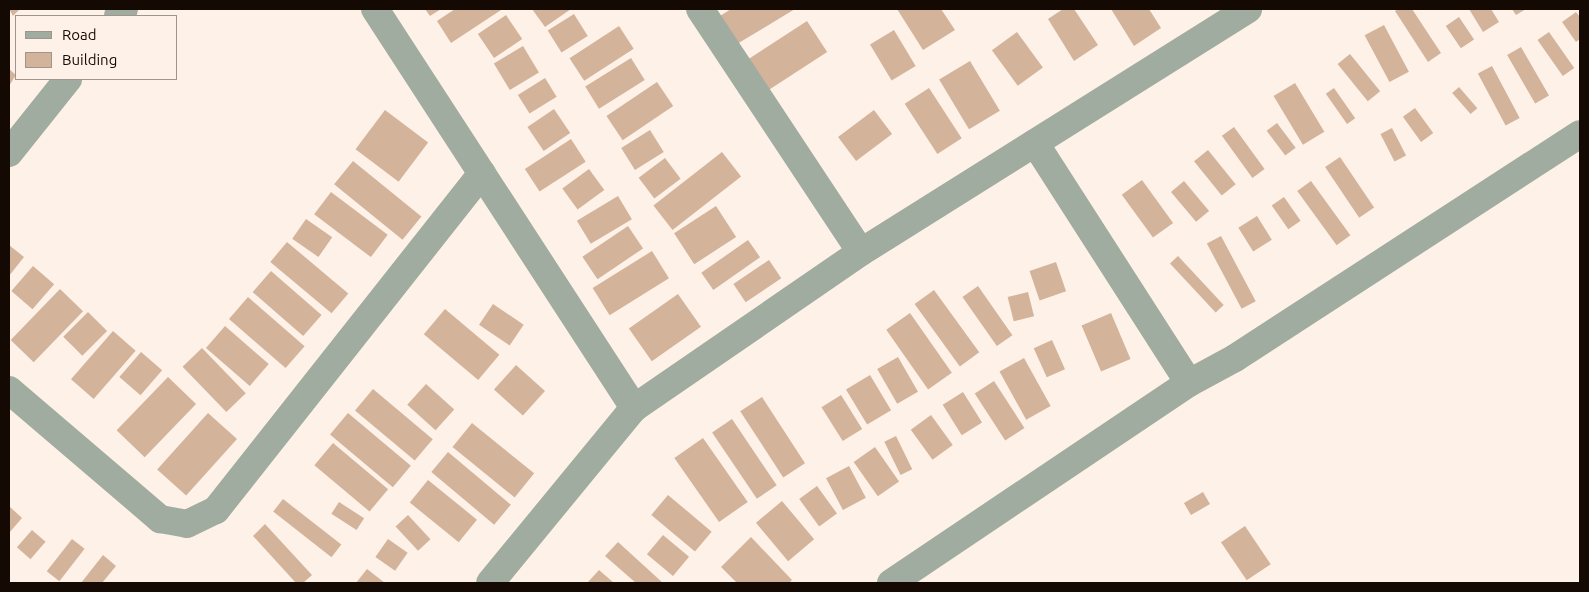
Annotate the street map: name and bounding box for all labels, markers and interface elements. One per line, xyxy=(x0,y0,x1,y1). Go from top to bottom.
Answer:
legend xyxy=(15,15,178,80)
text: Road xyxy=(62,26,97,43)
text: Building xyxy=(62,51,117,68)

